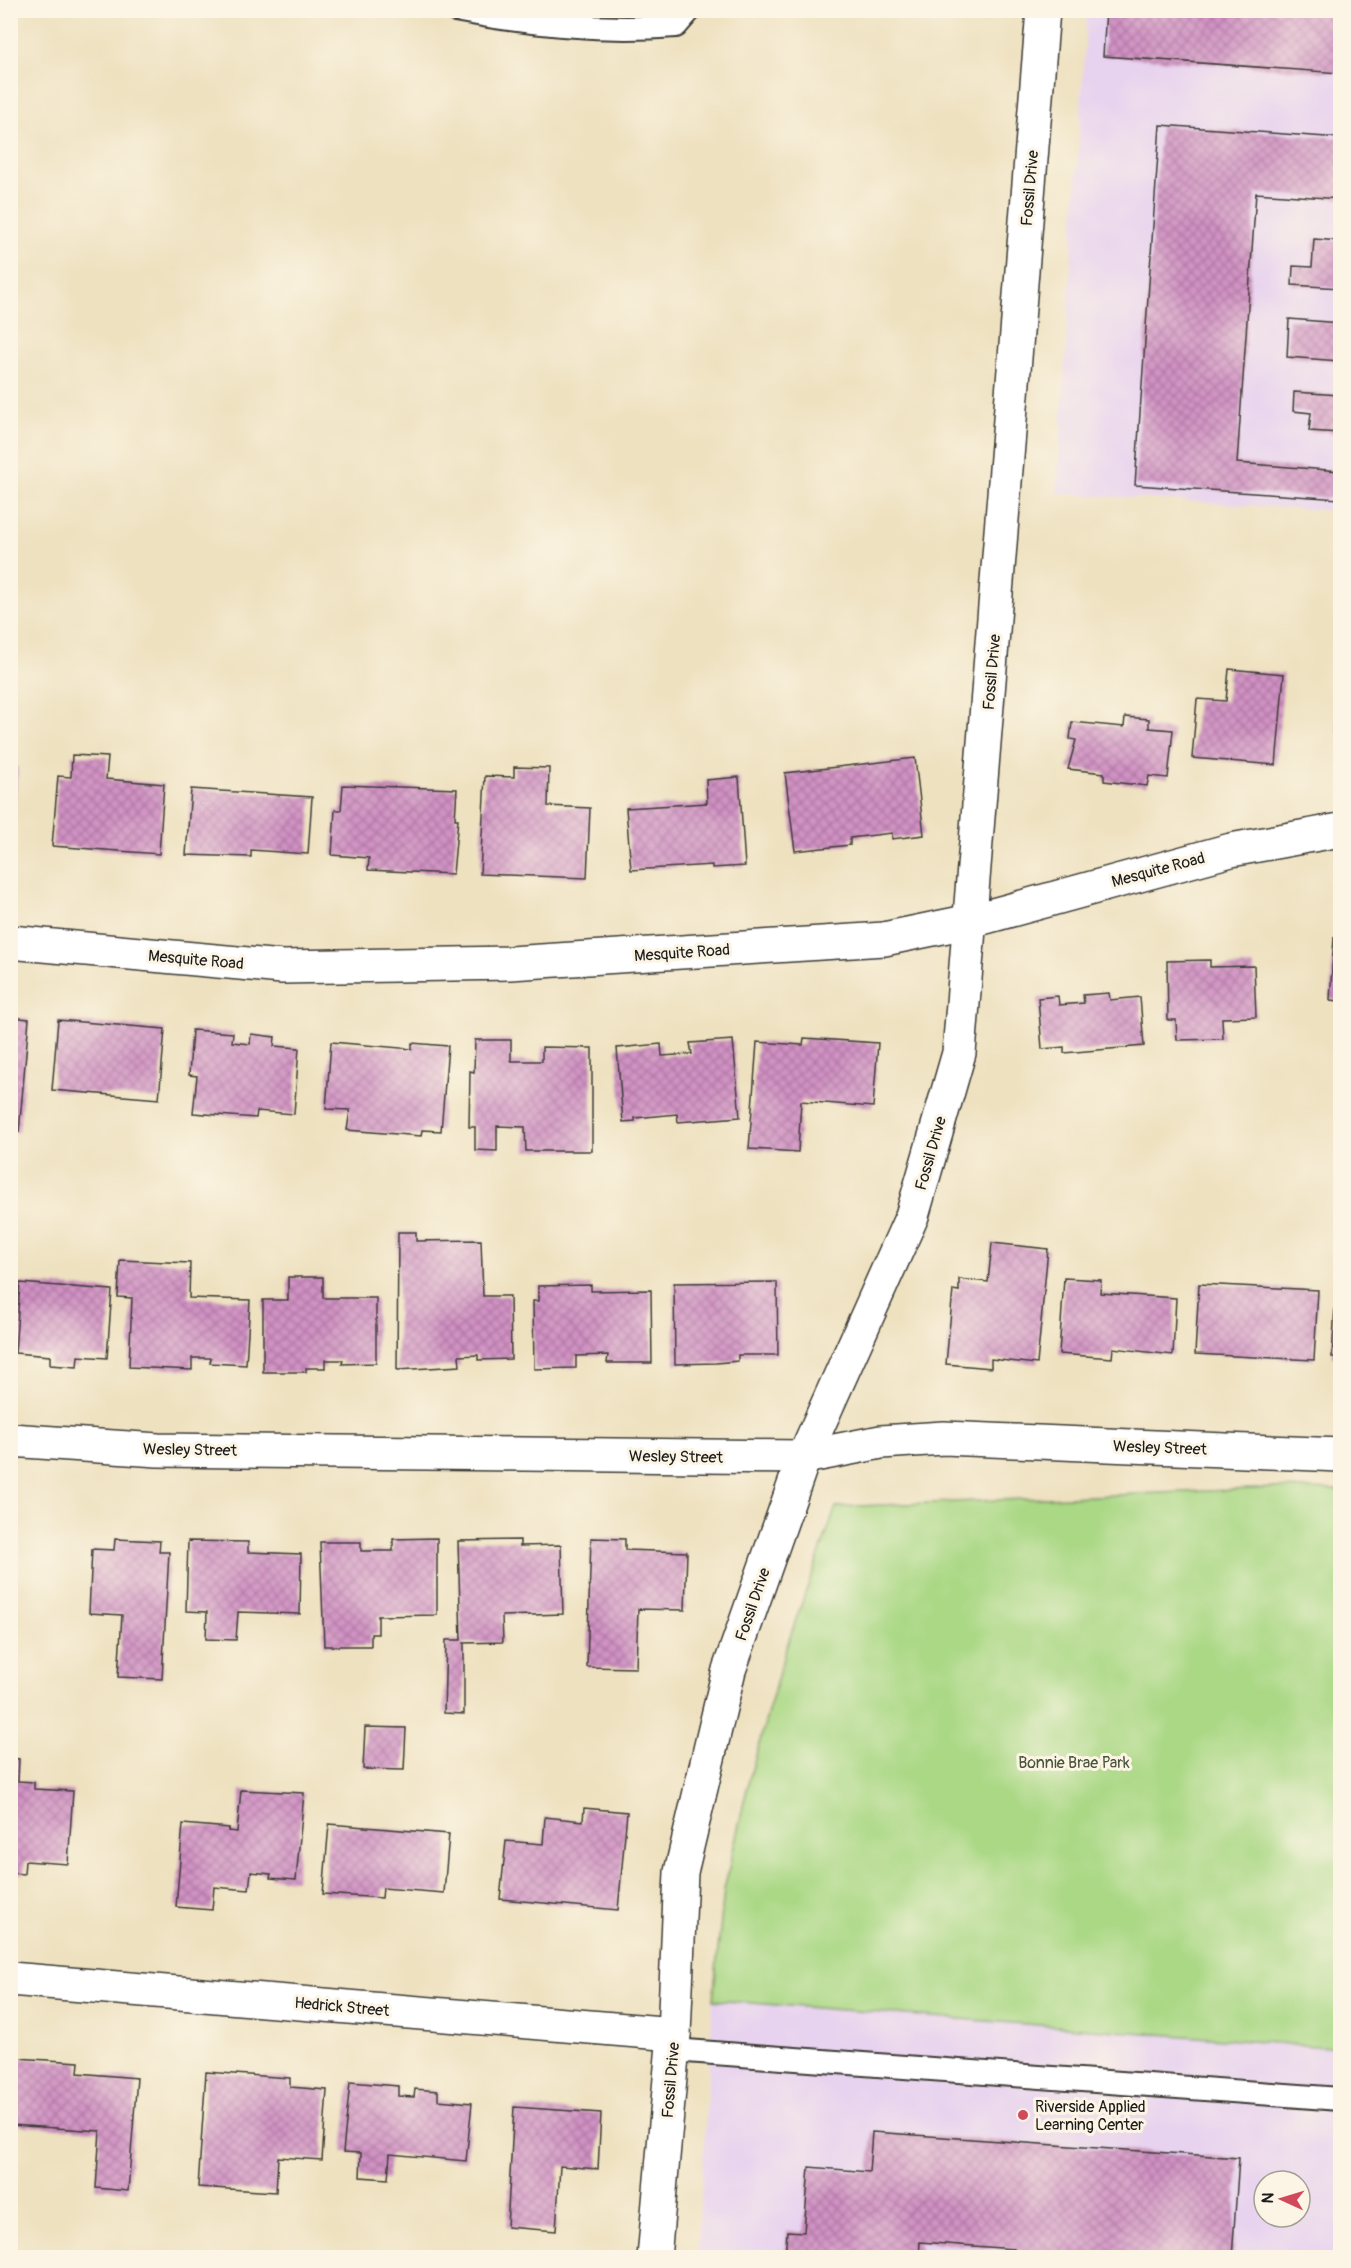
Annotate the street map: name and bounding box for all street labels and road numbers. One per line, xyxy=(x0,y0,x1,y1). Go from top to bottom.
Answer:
street label: Fossil Drive xyxy=(1017,149,1043,227)
street label: Fossil Drive xyxy=(979,633,1005,711)
street label: Mesquite Road xyxy=(1109,848,1207,892)
street label: Mesquite Road xyxy=(634,940,731,966)
street label: Mesquite Road xyxy=(147,946,245,974)
street label: Fossil Drive xyxy=(911,1114,951,1193)
street label: Wesley Street xyxy=(1113,1436,1208,1460)
street label: Wesley Street xyxy=(143,1439,238,1461)
street label: Wesley Street xyxy=(629,1446,724,1468)
street label: Fossil Drive xyxy=(731,1565,775,1644)
street label: Hedrick Street xyxy=(293,1993,391,2021)
street label: Fossil Drive xyxy=(658,2041,684,2119)

